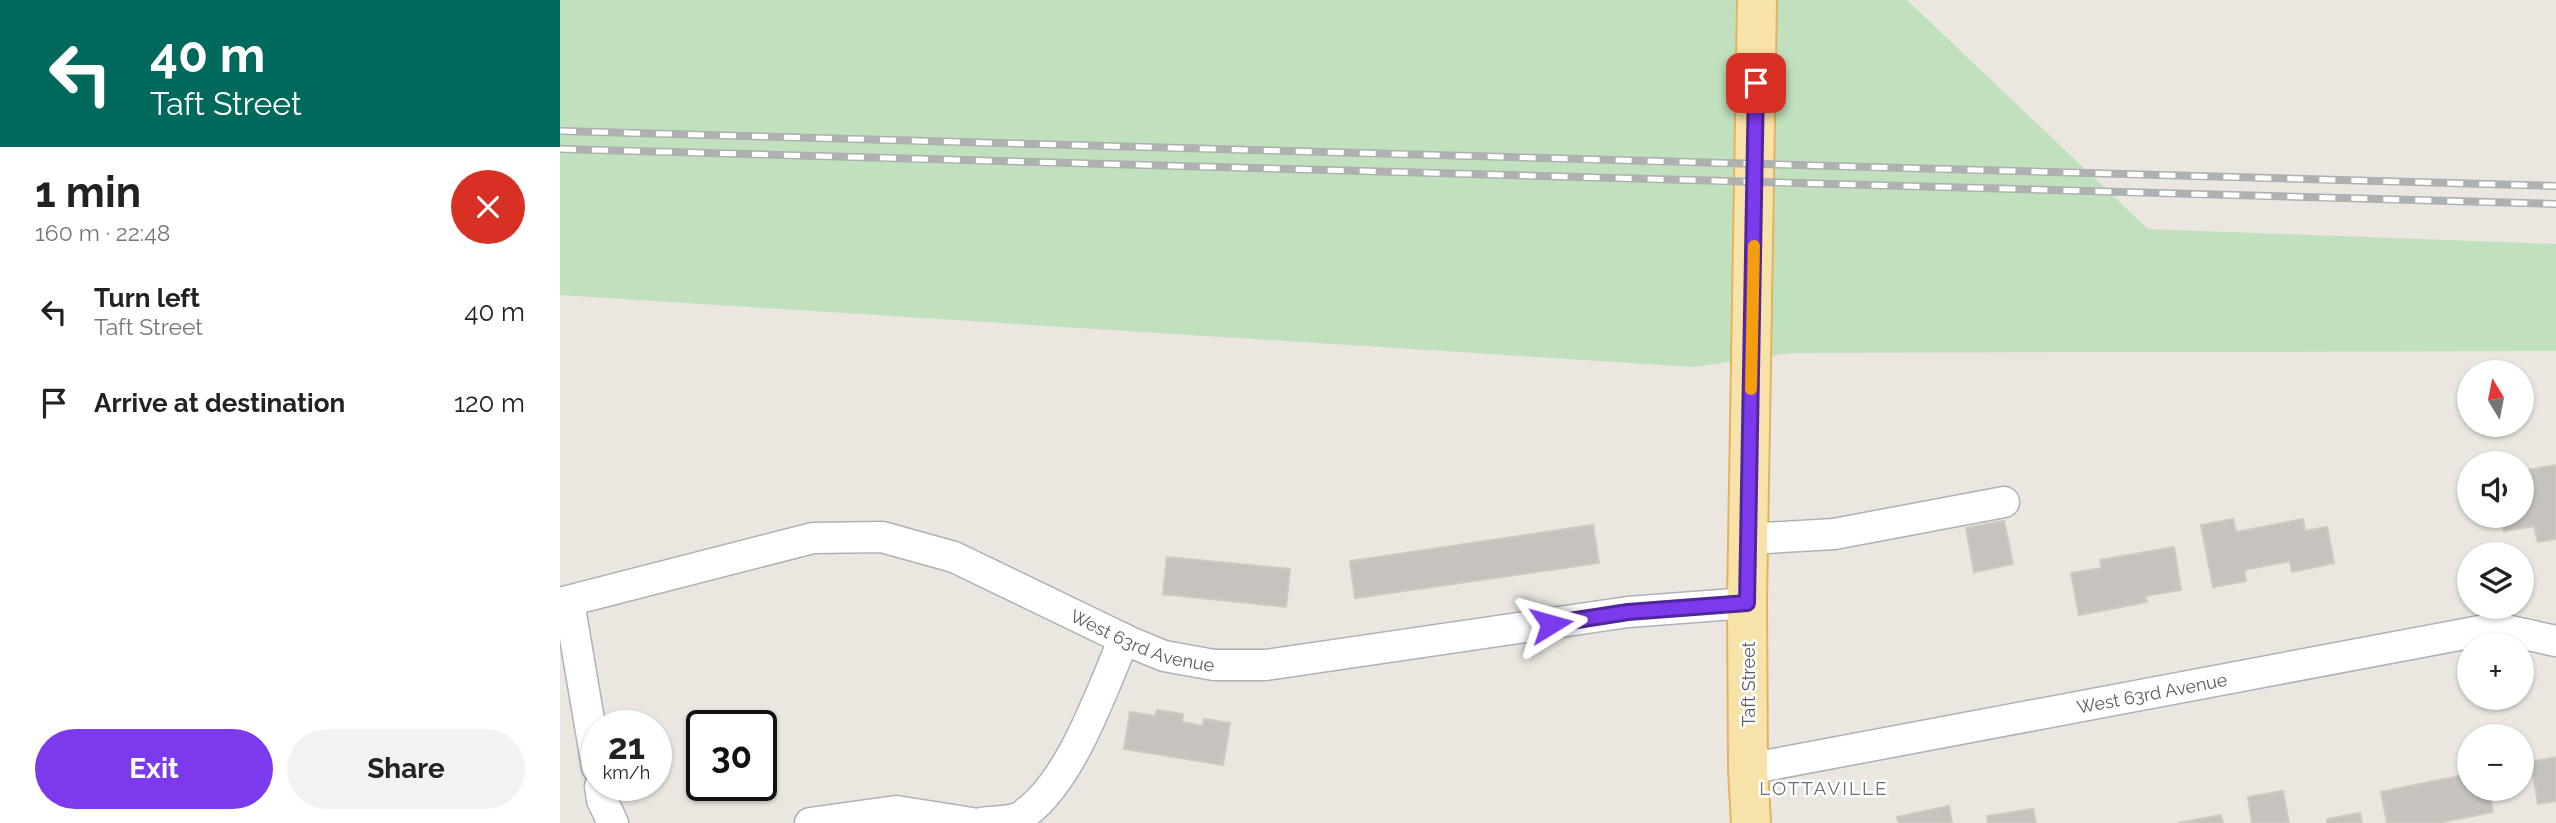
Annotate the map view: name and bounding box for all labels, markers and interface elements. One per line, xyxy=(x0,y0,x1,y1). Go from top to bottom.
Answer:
text: 40 m xyxy=(150,26,265,83)
icon: left xyxy=(35,28,126,119)
pin xyxy=(1726,53,1786,113)
icon: arrive xyxy=(1737,64,1775,102)
text: Taft Street xyxy=(150,85,302,122)
text: 1 min xyxy=(35,168,141,217)
button: close xyxy=(451,170,525,244)
text: 160 m · 22:48 xyxy=(35,219,170,246)
text: Turn left xyxy=(94,283,200,313)
icon: left xyxy=(35,293,73,331)
text: 40 m xyxy=(464,297,525,327)
text: Taft Street xyxy=(94,313,203,340)
north arrow xyxy=(2457,360,2534,438)
map controls xyxy=(2457,360,2534,801)
icon: arrive xyxy=(35,384,73,422)
text: Arrive at destination xyxy=(94,388,345,418)
text: 120 m xyxy=(454,388,525,418)
button: sound xyxy=(2457,451,2534,528)
button: layers xyxy=(2457,542,2534,619)
position arrow xyxy=(1514,587,1588,661)
street label: West 63rd Avenue xyxy=(1067,604,1217,675)
button: + xyxy=(2457,633,2534,710)
street label: Taft Street xyxy=(1738,641,1759,727)
street label: West 63rd Avenue xyxy=(2075,668,2229,717)
speed limit sign: 30 xyxy=(686,710,777,801)
button: − xyxy=(2457,724,2534,801)
text: 21 xyxy=(608,726,645,767)
button: Exit xyxy=(35,729,273,809)
button: Share xyxy=(287,729,525,809)
text: km/h xyxy=(603,762,650,783)
district label: LOTTAVILLE xyxy=(1759,777,1889,799)

